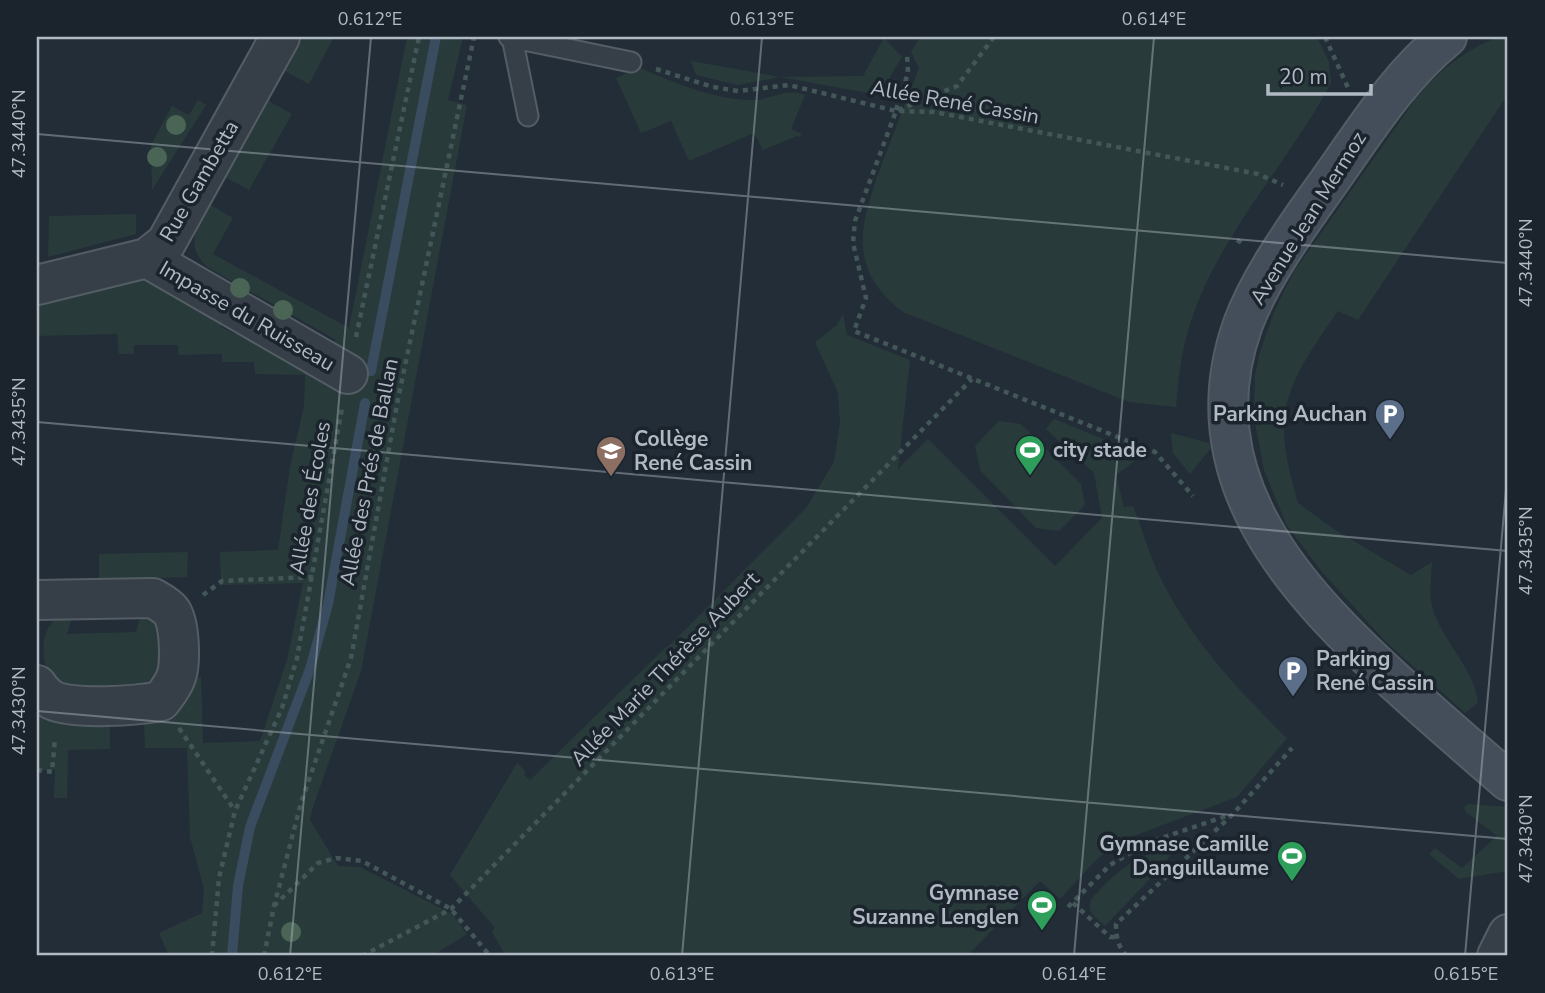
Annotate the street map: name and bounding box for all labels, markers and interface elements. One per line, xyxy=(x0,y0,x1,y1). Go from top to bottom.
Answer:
text: 0.612°E xyxy=(338,7,402,31)
text: 0.613°E xyxy=(730,7,794,31)
text: 0.614°E xyxy=(1122,7,1186,31)
scale bar xyxy=(1268,52,1372,96)
text: 20 m xyxy=(1279,63,1328,91)
street label: Allée René Cassin xyxy=(868,73,1042,131)
text: 47.3440°N xyxy=(7,90,31,178)
street label: Rue Gambetta xyxy=(153,115,245,247)
street label: Avenue Jean Mermoz xyxy=(1243,126,1373,310)
text: 47.3440°N xyxy=(1514,219,1538,307)
street label: Impasse du Ruisseau xyxy=(154,254,340,378)
street label: Allée des Prés de Ballan xyxy=(333,356,405,588)
text: 47.3435°N xyxy=(7,378,31,466)
parking icon: Parking Auchan xyxy=(1373,397,1407,441)
place label: Parking Auchan xyxy=(1213,400,1367,428)
street label: Allée des Écoles xyxy=(283,419,337,577)
place label: Collège René Cassin xyxy=(634,425,752,477)
sports icon: city stade xyxy=(1013,433,1047,477)
school or university icon: Collège René Cassin xyxy=(594,434,628,478)
place label: city stade xyxy=(1053,436,1147,464)
text: 47.3435°N xyxy=(1514,507,1538,595)
street label: Allée Marie Thérèse Aubert xyxy=(565,565,766,772)
place label: Parking René Cassin xyxy=(1316,645,1434,697)
parking icon: Parking René Cassin xyxy=(1276,654,1310,698)
text: 47.3430°N xyxy=(7,667,31,755)
text: 47.3430°N xyxy=(1514,795,1538,883)
place label: Gymnase Camille Danguillaume xyxy=(1099,830,1269,882)
sports icon: Gymnase Camille Danguillaume xyxy=(1275,839,1309,883)
place label: Gymnase Suzanne Lenglen xyxy=(852,879,1019,931)
sports icon: Gymnase Suzanne Lenglen xyxy=(1025,888,1059,932)
text: 0.612°E xyxy=(258,962,322,986)
text: 0.613°E xyxy=(650,962,714,986)
text: 0.614°E xyxy=(1042,962,1106,986)
text: 0.615°E xyxy=(1434,962,1498,986)

